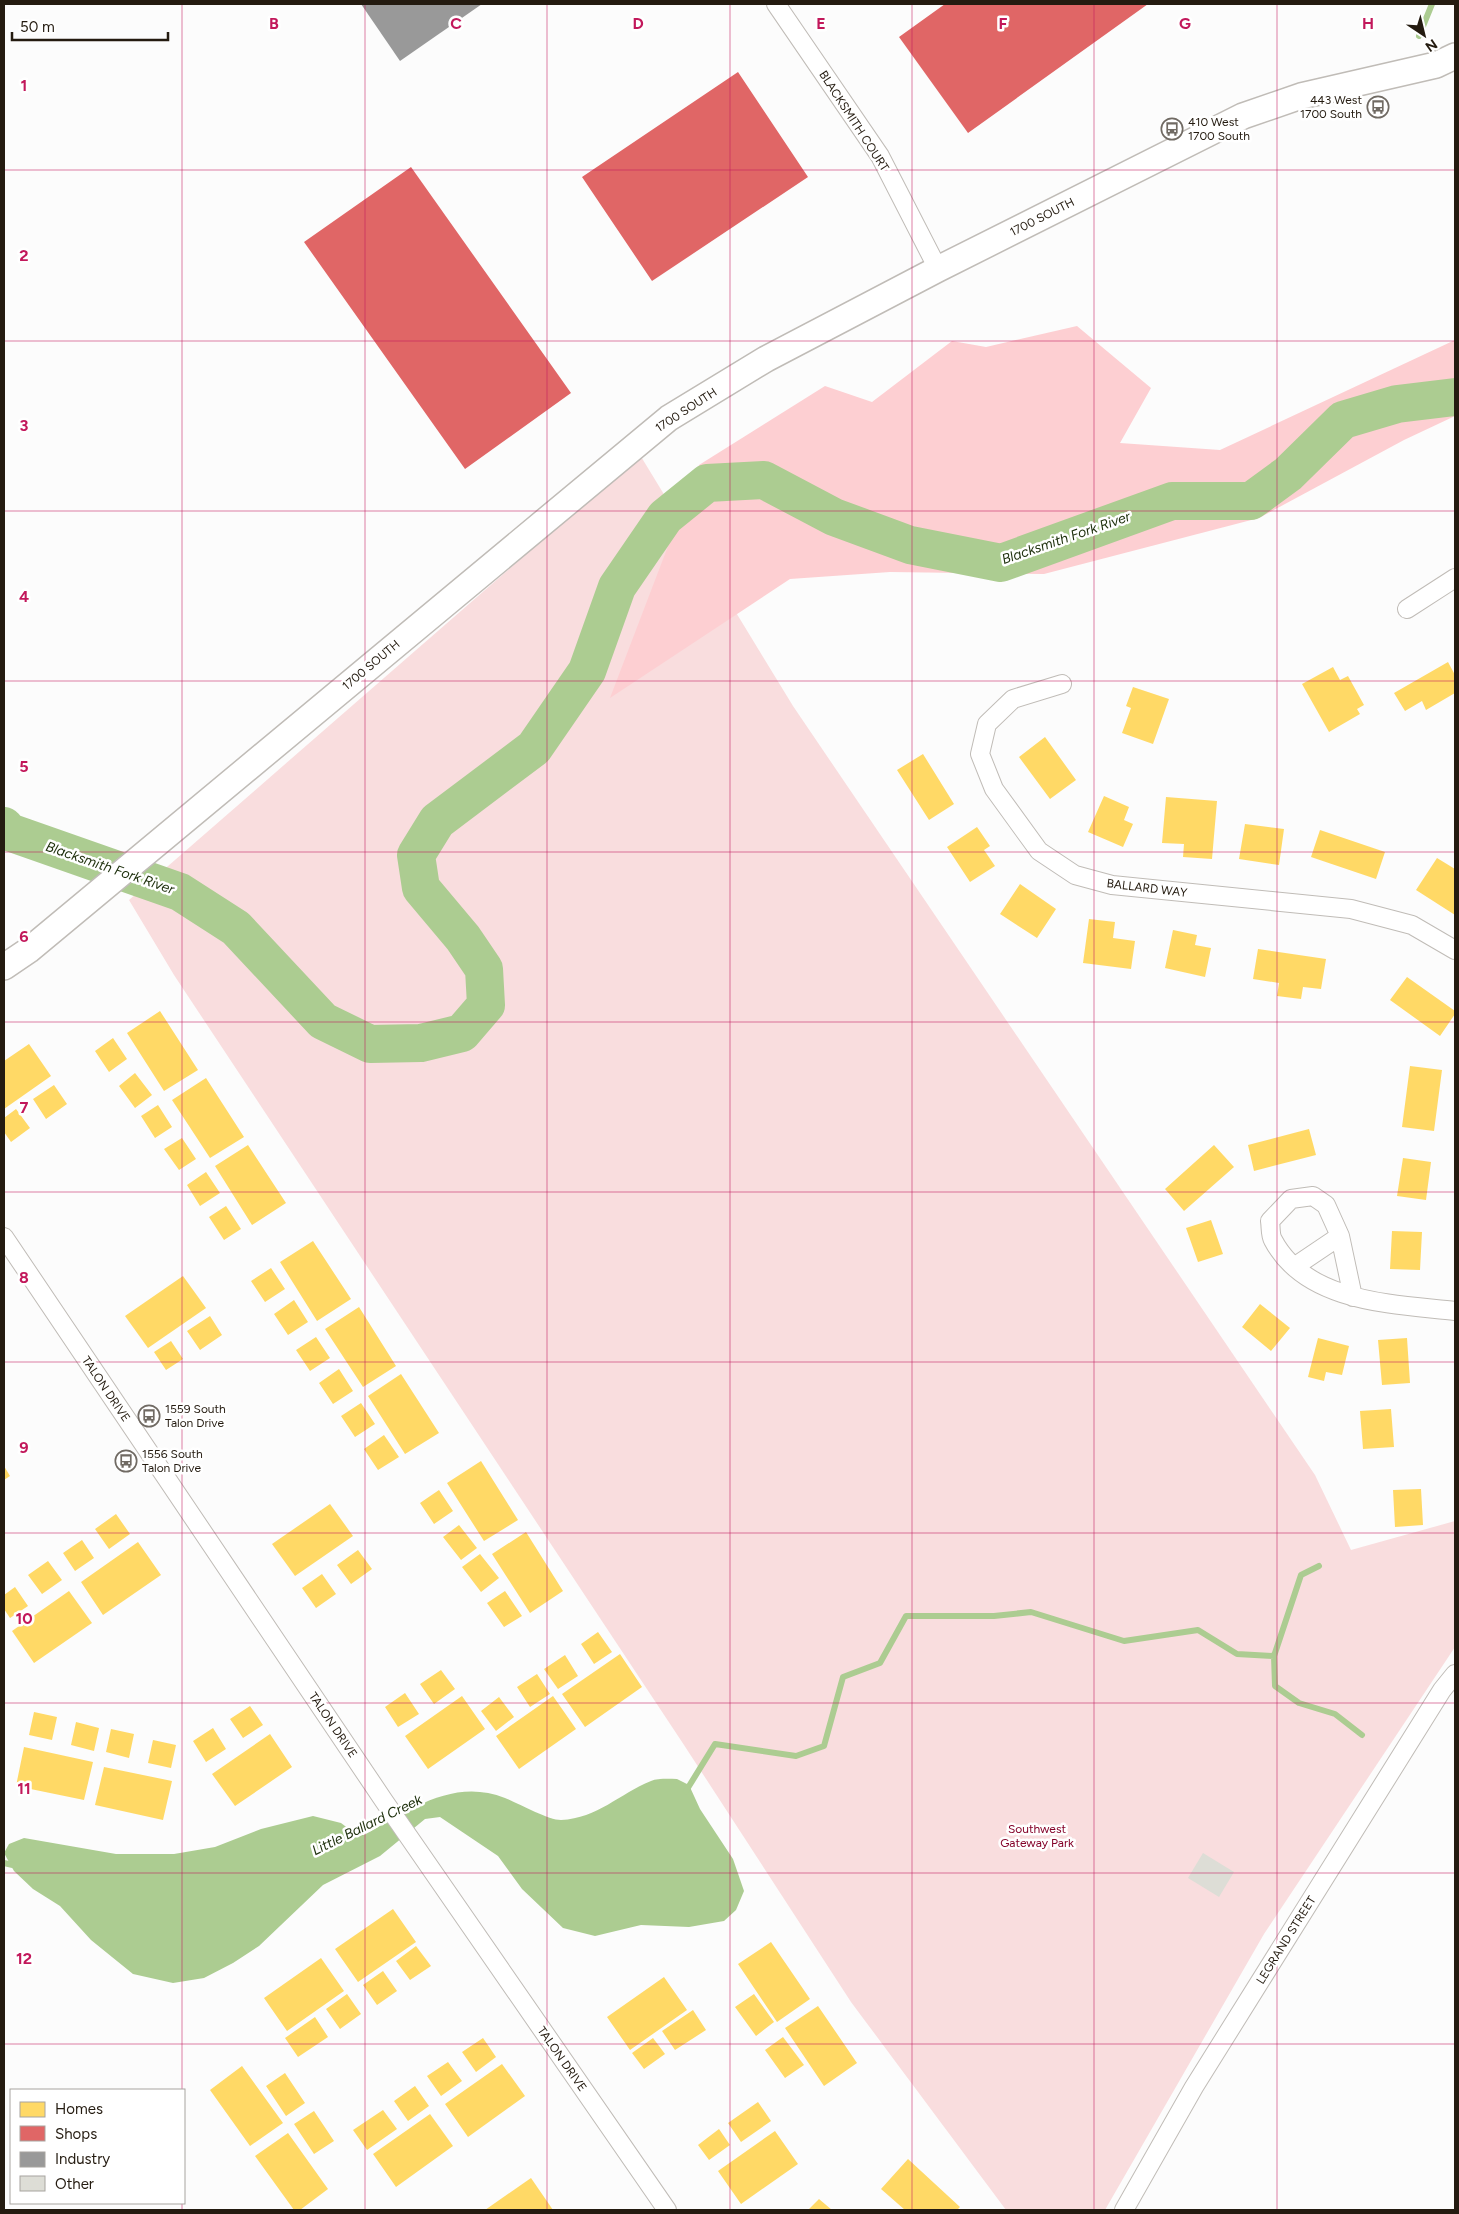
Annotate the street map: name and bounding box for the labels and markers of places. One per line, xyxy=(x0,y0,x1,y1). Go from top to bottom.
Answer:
place label: 443 West 1700 South xyxy=(1300,93,1362,121)
bus stop icon: 443 West 1700 South xyxy=(1366,95,1390,119)
place label: 410 West 1700 South xyxy=(1188,115,1250,143)
bus stop icon: 410 West 1700 South xyxy=(1160,117,1184,141)
place label: 1559 South Talon Drive xyxy=(165,1402,226,1430)
bus stop icon: 1559 South Talon Drive xyxy=(137,1404,161,1428)
place label: 1556 South Talon Drive xyxy=(142,1447,203,1475)
bus stop icon: 1556 South Talon Drive xyxy=(114,1449,138,1473)

